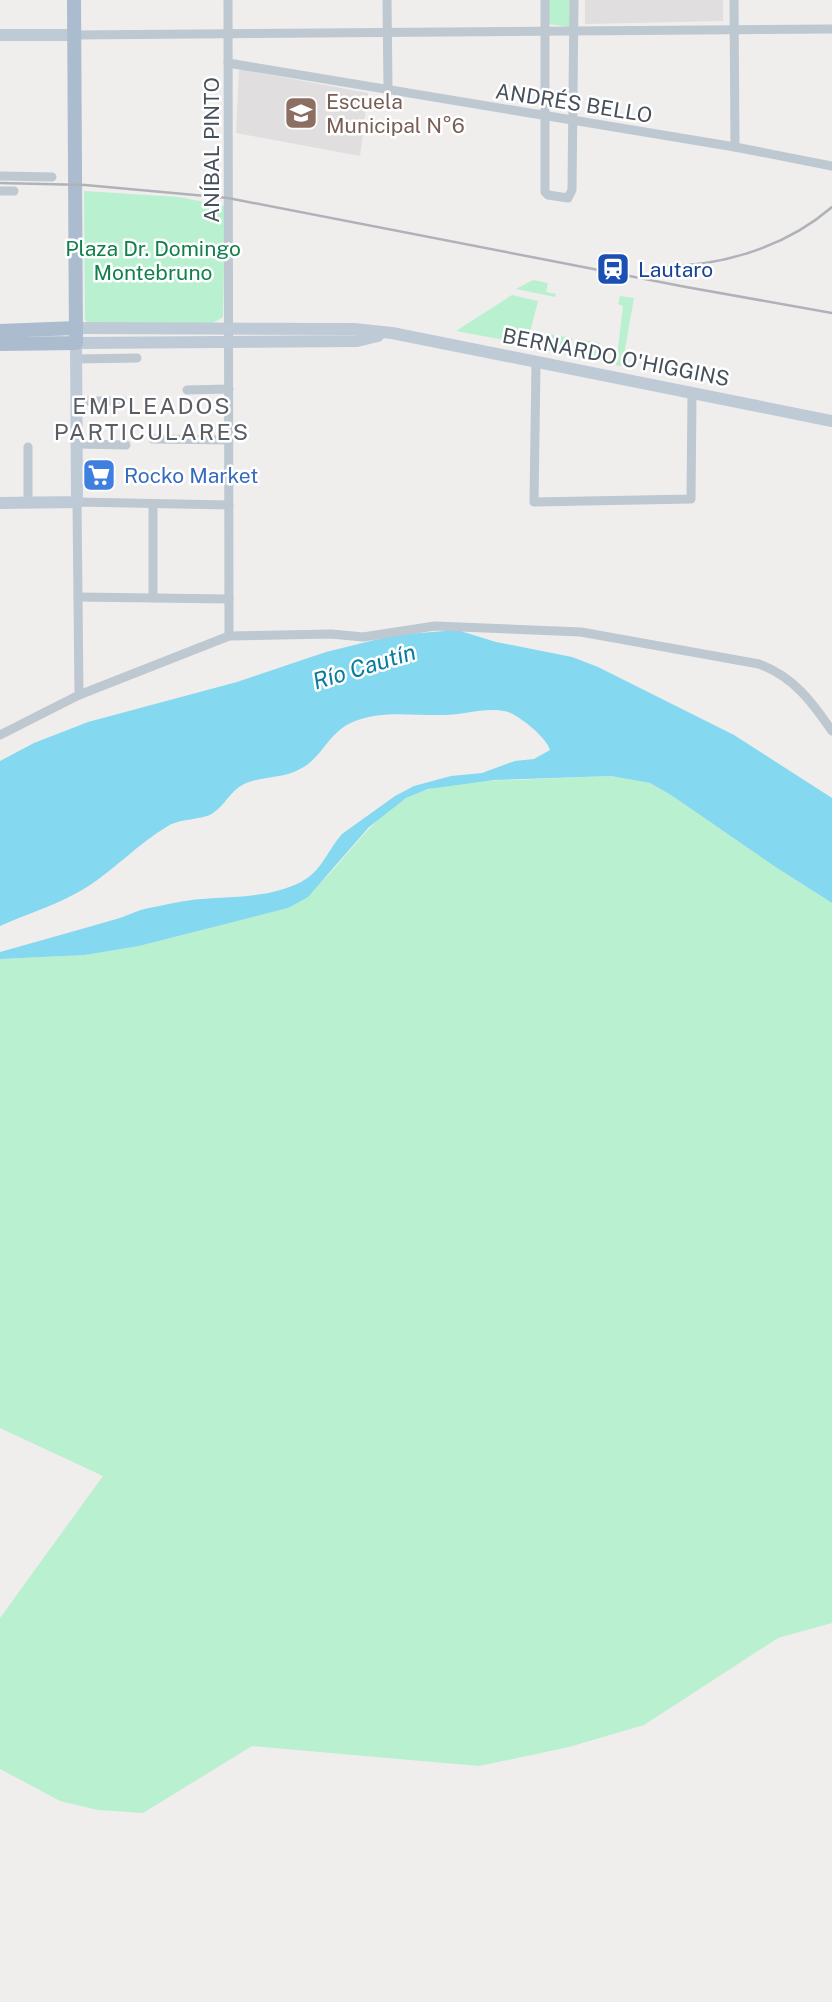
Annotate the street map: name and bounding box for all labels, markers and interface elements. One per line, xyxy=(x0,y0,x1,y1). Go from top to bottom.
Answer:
street label: ANÍBAL PINTO xyxy=(199,77,224,223)
street label: ANDRÉS BELLO xyxy=(494,78,654,128)
place label: Escuela Municipal N°6 xyxy=(326,89,465,138)
school or university icon: Escuela Municipal N°6 xyxy=(282,94,320,132)
park label: Plaza Dr. Domingo Montebruno xyxy=(65,236,241,285)
station icon: Lautaro xyxy=(594,250,632,288)
place label: Lautaro xyxy=(638,257,713,282)
street label: BERNARDO O'HIGGINS xyxy=(500,323,732,391)
district label: EMPLEADOS PARTICULARES xyxy=(54,392,250,445)
supermarket icon: Rocko Market xyxy=(80,456,118,494)
place label: Rocko Market xyxy=(124,463,258,488)
water label: Río Cautín xyxy=(309,638,419,694)

